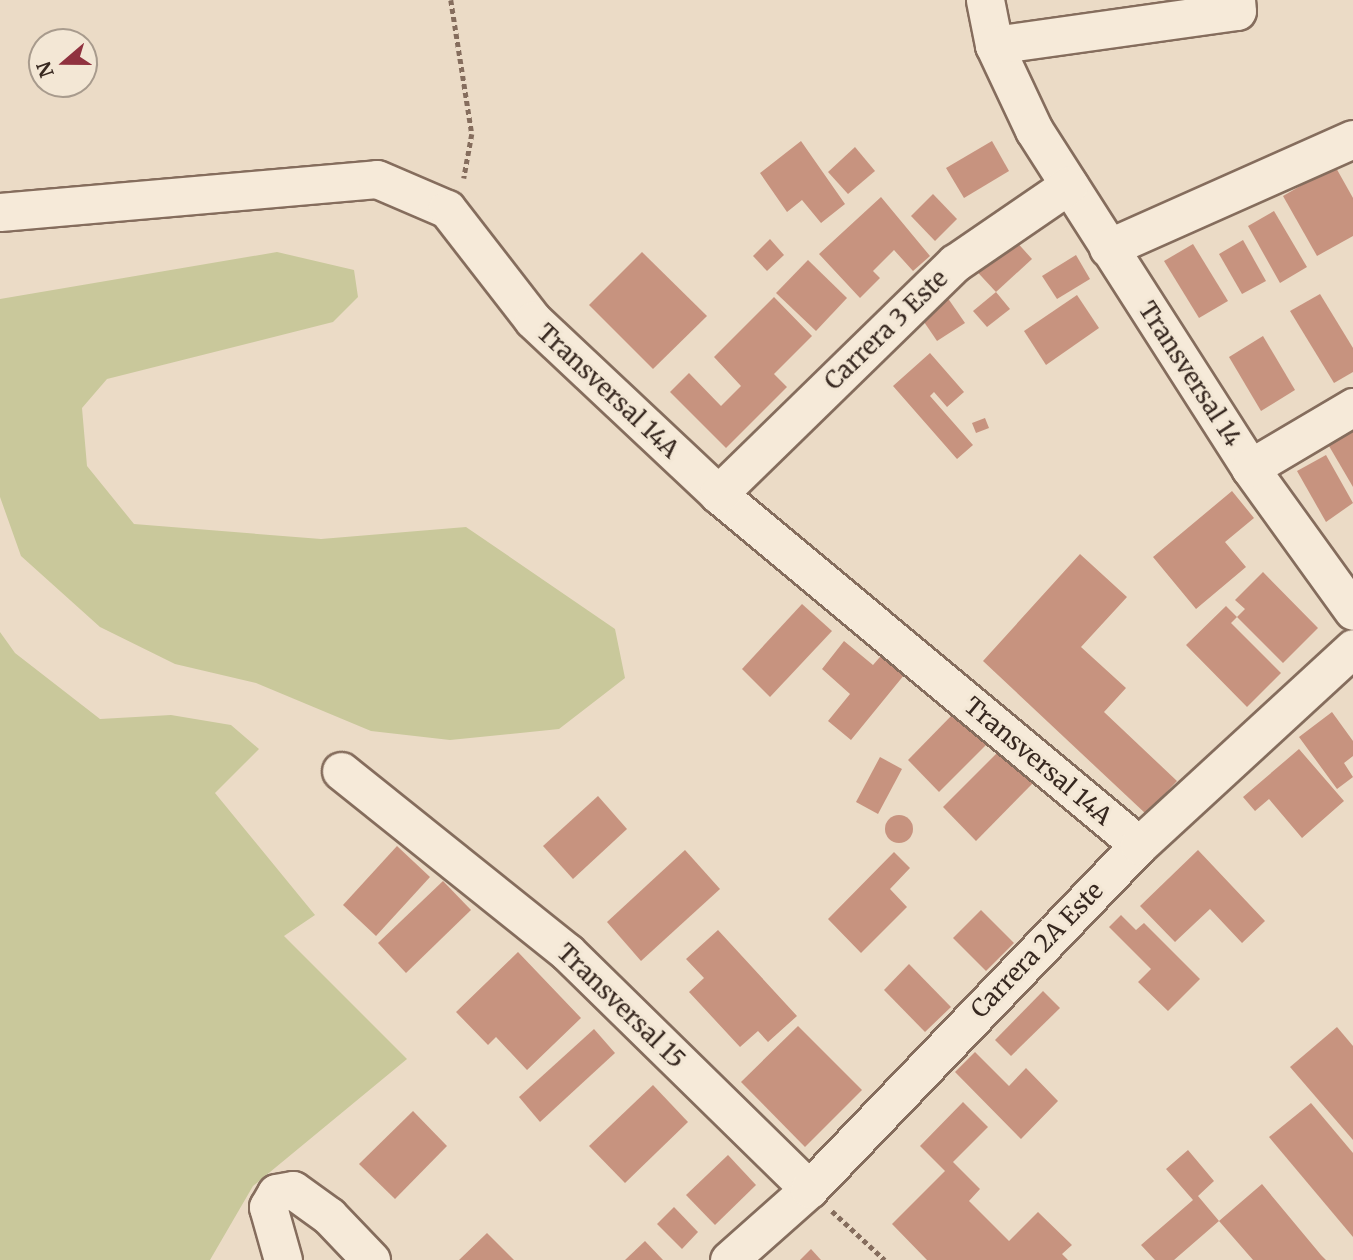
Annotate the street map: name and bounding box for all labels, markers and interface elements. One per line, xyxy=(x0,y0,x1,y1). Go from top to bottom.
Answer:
north arrow xyxy=(28,28,98,98)
text: N xyxy=(31,58,59,81)
street label: Carrera 3 Este xyxy=(819,264,953,396)
street label: Transversal 14 xyxy=(1133,296,1247,452)
street label: Transversal 14A xyxy=(531,318,685,464)
street label: Transversal 14A xyxy=(959,691,1117,831)
street label: Carrera 2A Este xyxy=(965,876,1109,1024)
street label: Transversal 15 xyxy=(551,938,691,1074)

